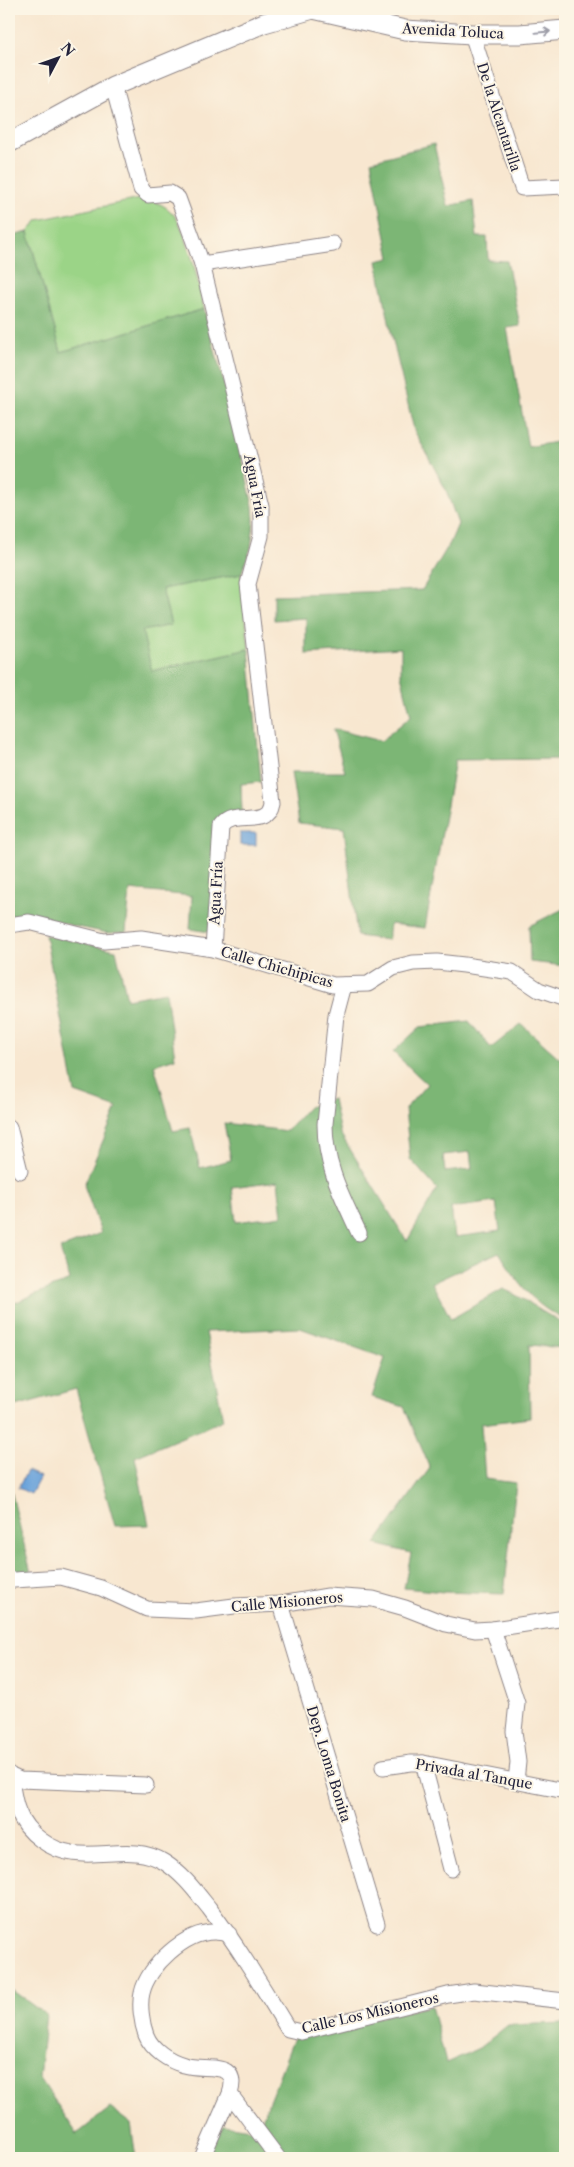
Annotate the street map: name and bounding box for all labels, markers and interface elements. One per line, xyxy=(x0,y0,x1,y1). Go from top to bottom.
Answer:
street label: Avenida Toluca xyxy=(401,19,505,43)
one-way arrow xyxy=(534,27,550,37)
north arrow xyxy=(32,32,82,82)
text: N xyxy=(57,39,79,60)
street label: De la Alcantarilla xyxy=(473,60,525,174)
street label: Agua Fría xyxy=(240,452,270,520)
street label: Agua Fría xyxy=(205,860,227,926)
street label: Calle Chichipicas xyxy=(219,942,335,992)
street label: Calle Misioneros xyxy=(230,1588,344,1616)
street label: Dep. Loma Bonita xyxy=(303,1704,355,1825)
street label: Privada al Tanque xyxy=(414,1755,534,1793)
street label: Calle Los Misioneros xyxy=(300,1988,440,2038)

